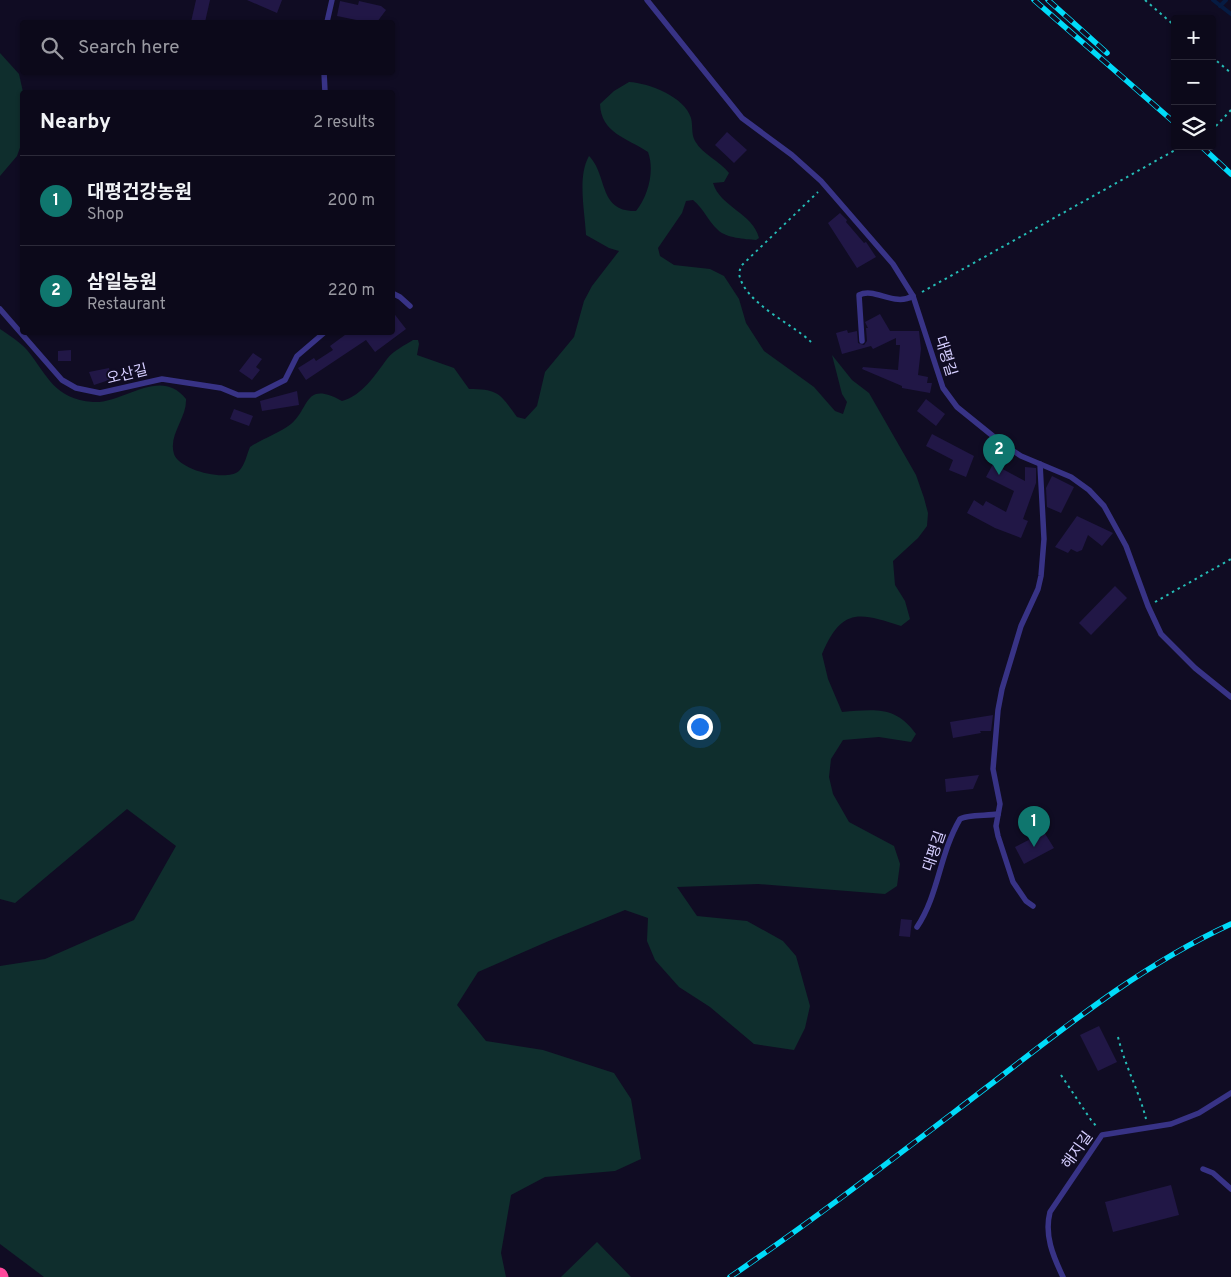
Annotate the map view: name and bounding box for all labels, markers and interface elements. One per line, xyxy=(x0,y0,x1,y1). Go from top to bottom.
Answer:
map controls xyxy=(1171,15,1216,150)
button: + xyxy=(1171,15,1216,60)
search box xyxy=(20,20,395,75)
icon: search xyxy=(38,34,66,62)
text: Search here xyxy=(78,36,180,60)
button: − xyxy=(1171,60,1216,105)
button: layers xyxy=(1171,105,1216,150)
text: Nearby xyxy=(40,109,111,136)
text: 2 results xyxy=(313,113,375,133)
text: 대평건강농원 xyxy=(87,181,192,205)
text: 1 xyxy=(53,191,59,211)
text: 200 m xyxy=(327,191,375,211)
text: Shop xyxy=(87,205,124,225)
text: 삼일농원 xyxy=(87,271,157,295)
text: 2 xyxy=(51,281,61,301)
text: 220 m xyxy=(328,281,375,301)
text: Restaurant xyxy=(87,295,166,315)
street label: 대평길 xyxy=(929,334,960,379)
street label: 오산길 xyxy=(105,361,150,390)
pin: 2 xyxy=(983,434,1015,475)
your location xyxy=(687,714,713,740)
pin: 1 xyxy=(1018,806,1050,847)
street label: 대평길 xyxy=(920,829,951,874)
street label: 해지길 xyxy=(1058,1129,1098,1173)

